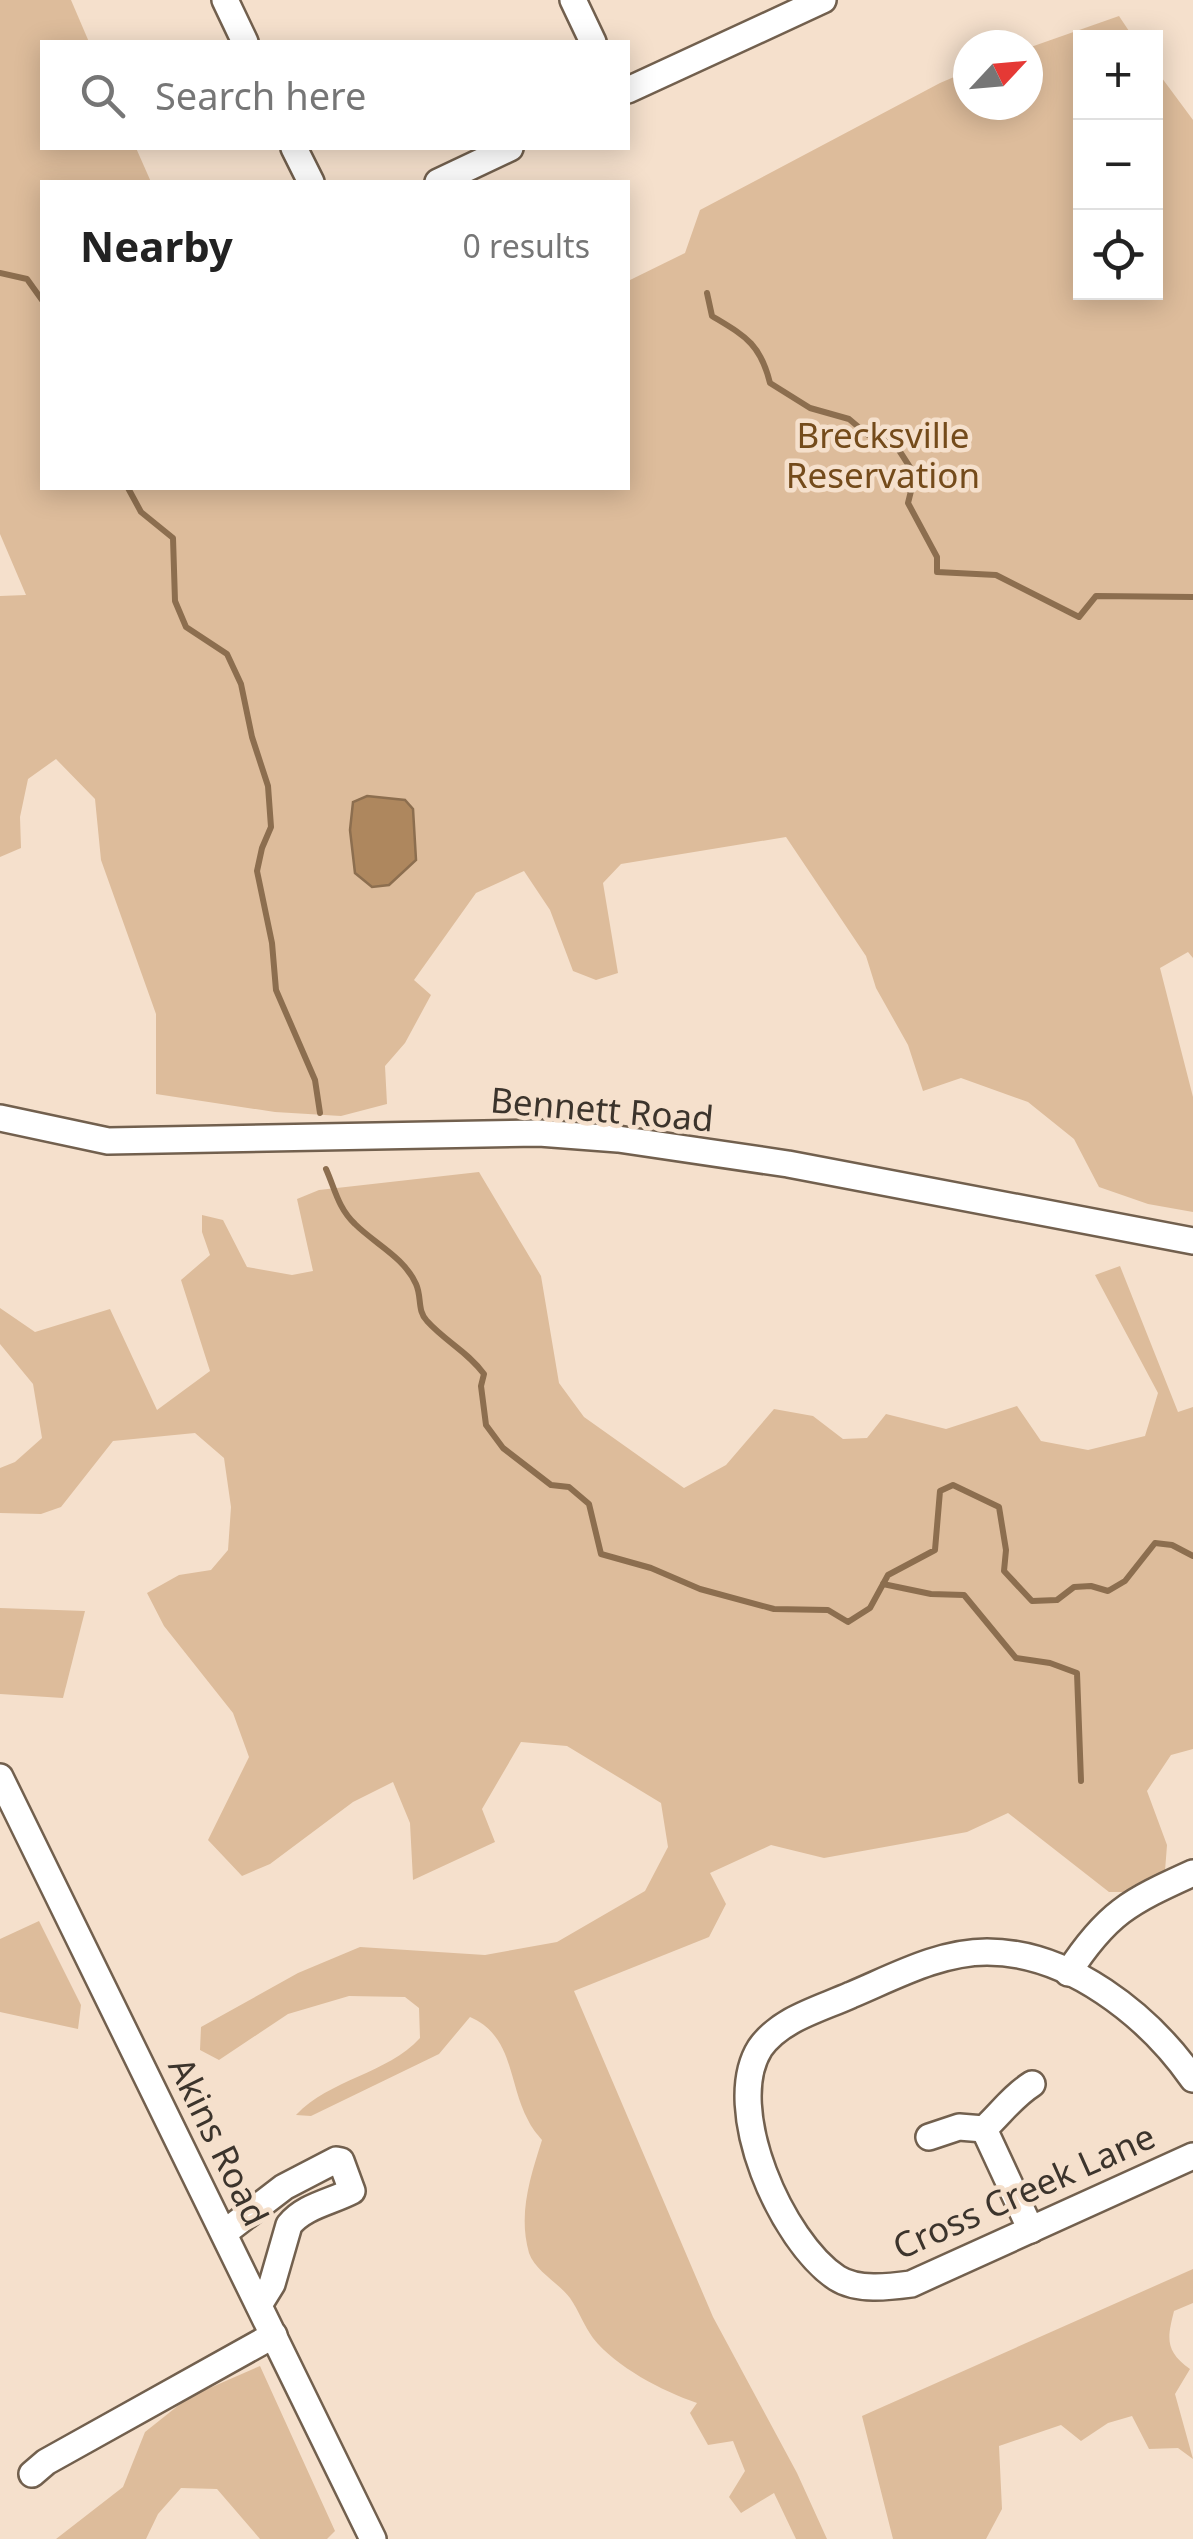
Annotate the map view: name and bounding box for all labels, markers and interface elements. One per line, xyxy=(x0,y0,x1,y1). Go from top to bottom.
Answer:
north arrow xyxy=(953,30,1043,120)
map controls xyxy=(1073,30,1163,300)
button: + xyxy=(1073,30,1163,120)
search box xyxy=(40,40,630,150)
icon: search xyxy=(75,68,130,123)
text: Search here xyxy=(155,69,366,121)
button: − xyxy=(1073,120,1163,210)
button: locate xyxy=(1073,210,1163,300)
text: Nearby xyxy=(80,217,233,274)
text: 0 results xyxy=(463,224,590,267)
park label: Brecksville Reservation xyxy=(786,411,980,498)
street label: Bennett Road xyxy=(489,1075,716,1142)
street label: Akins Road xyxy=(158,2049,280,2233)
street label: Cross Creek Lane xyxy=(885,2112,1162,2269)

